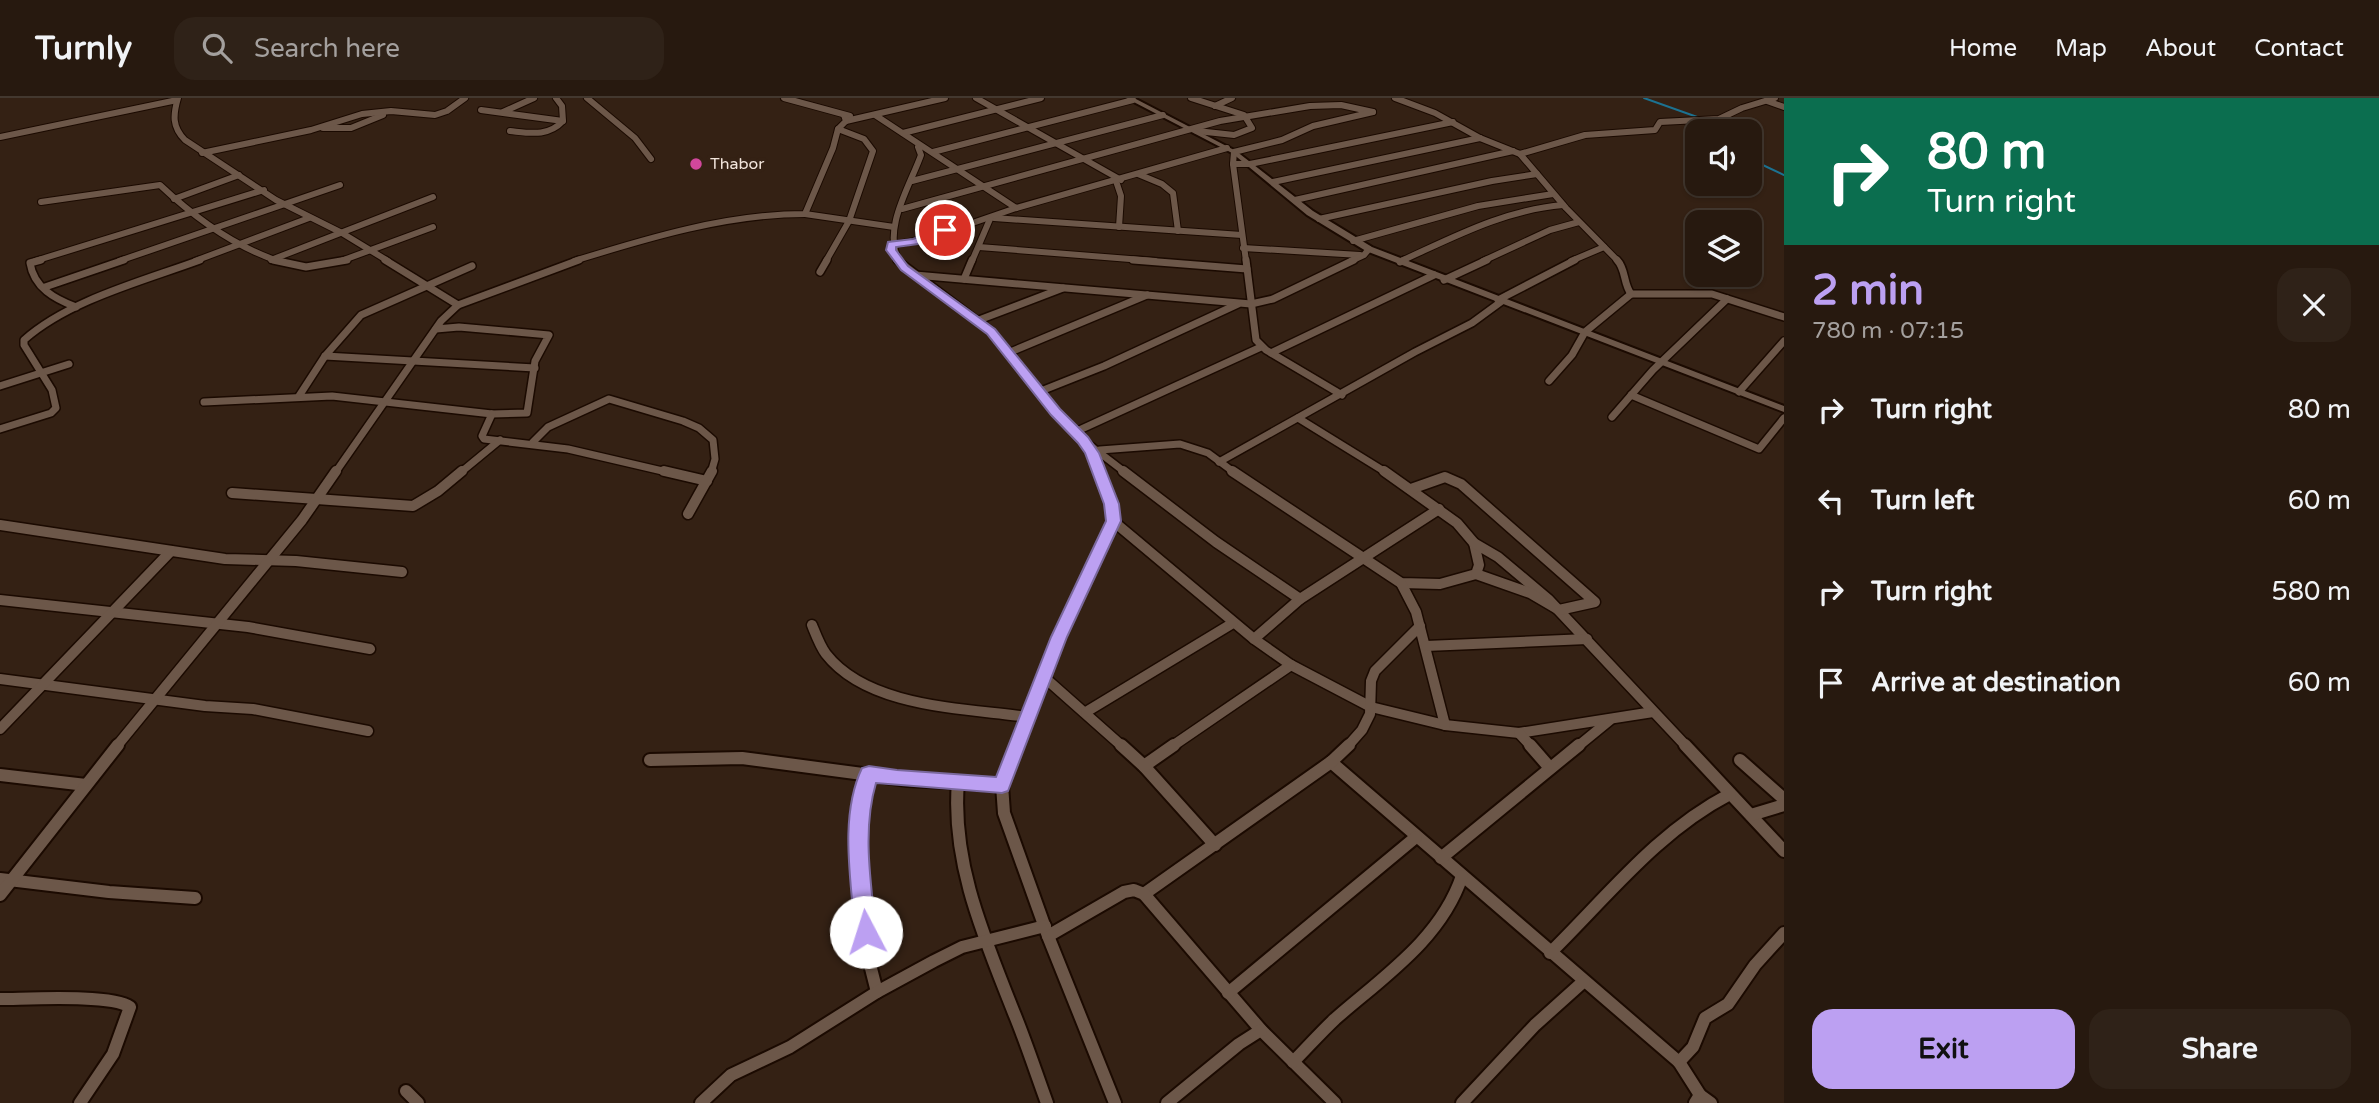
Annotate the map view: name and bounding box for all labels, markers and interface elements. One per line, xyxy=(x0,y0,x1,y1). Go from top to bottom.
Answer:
search box xyxy=(174,17,664,80)
text: Turnly xyxy=(35,29,132,68)
icon: search xyxy=(198,29,236,67)
text: Search here xyxy=(254,33,400,64)
text: Home xyxy=(1949,34,2017,63)
text: Map xyxy=(2055,34,2107,63)
text: About xyxy=(2145,34,2216,63)
text: Contact xyxy=(2254,34,2344,63)
map controls xyxy=(1685,119,1762,287)
button: sound xyxy=(1685,119,1762,196)
text: 80 m xyxy=(1927,123,2046,182)
icon: right xyxy=(1812,126,1903,217)
place label: Thabor xyxy=(710,154,765,174)
marker: Thabor xyxy=(688,156,704,172)
text: Turn right xyxy=(1927,183,2076,221)
pin xyxy=(915,200,975,260)
button: layers xyxy=(1685,210,1762,287)
icon: arrive xyxy=(926,211,964,249)
text: 2 min xyxy=(1812,265,1924,316)
button: close xyxy=(2277,268,2351,342)
text: 780 m · 07:15 xyxy=(1812,317,1964,345)
icon: right xyxy=(1812,391,1850,429)
text: Turn right xyxy=(1871,394,1992,425)
text: 80 m xyxy=(2288,394,2351,425)
icon: left xyxy=(1812,482,1850,520)
text: Turn left xyxy=(1871,485,1974,516)
text: 60 m xyxy=(2288,485,2351,516)
icon: right xyxy=(1812,573,1850,611)
text: Turn right xyxy=(1871,576,1992,607)
text: 580 m xyxy=(2271,576,2351,607)
icon: arrive xyxy=(1812,664,1850,702)
text: Arrive at destination xyxy=(1871,667,2121,698)
text: 60 m xyxy=(2288,667,2351,698)
position arrow xyxy=(829,895,903,969)
button: Exit xyxy=(1812,1009,2075,1089)
button: Share xyxy=(2089,1009,2351,1089)

